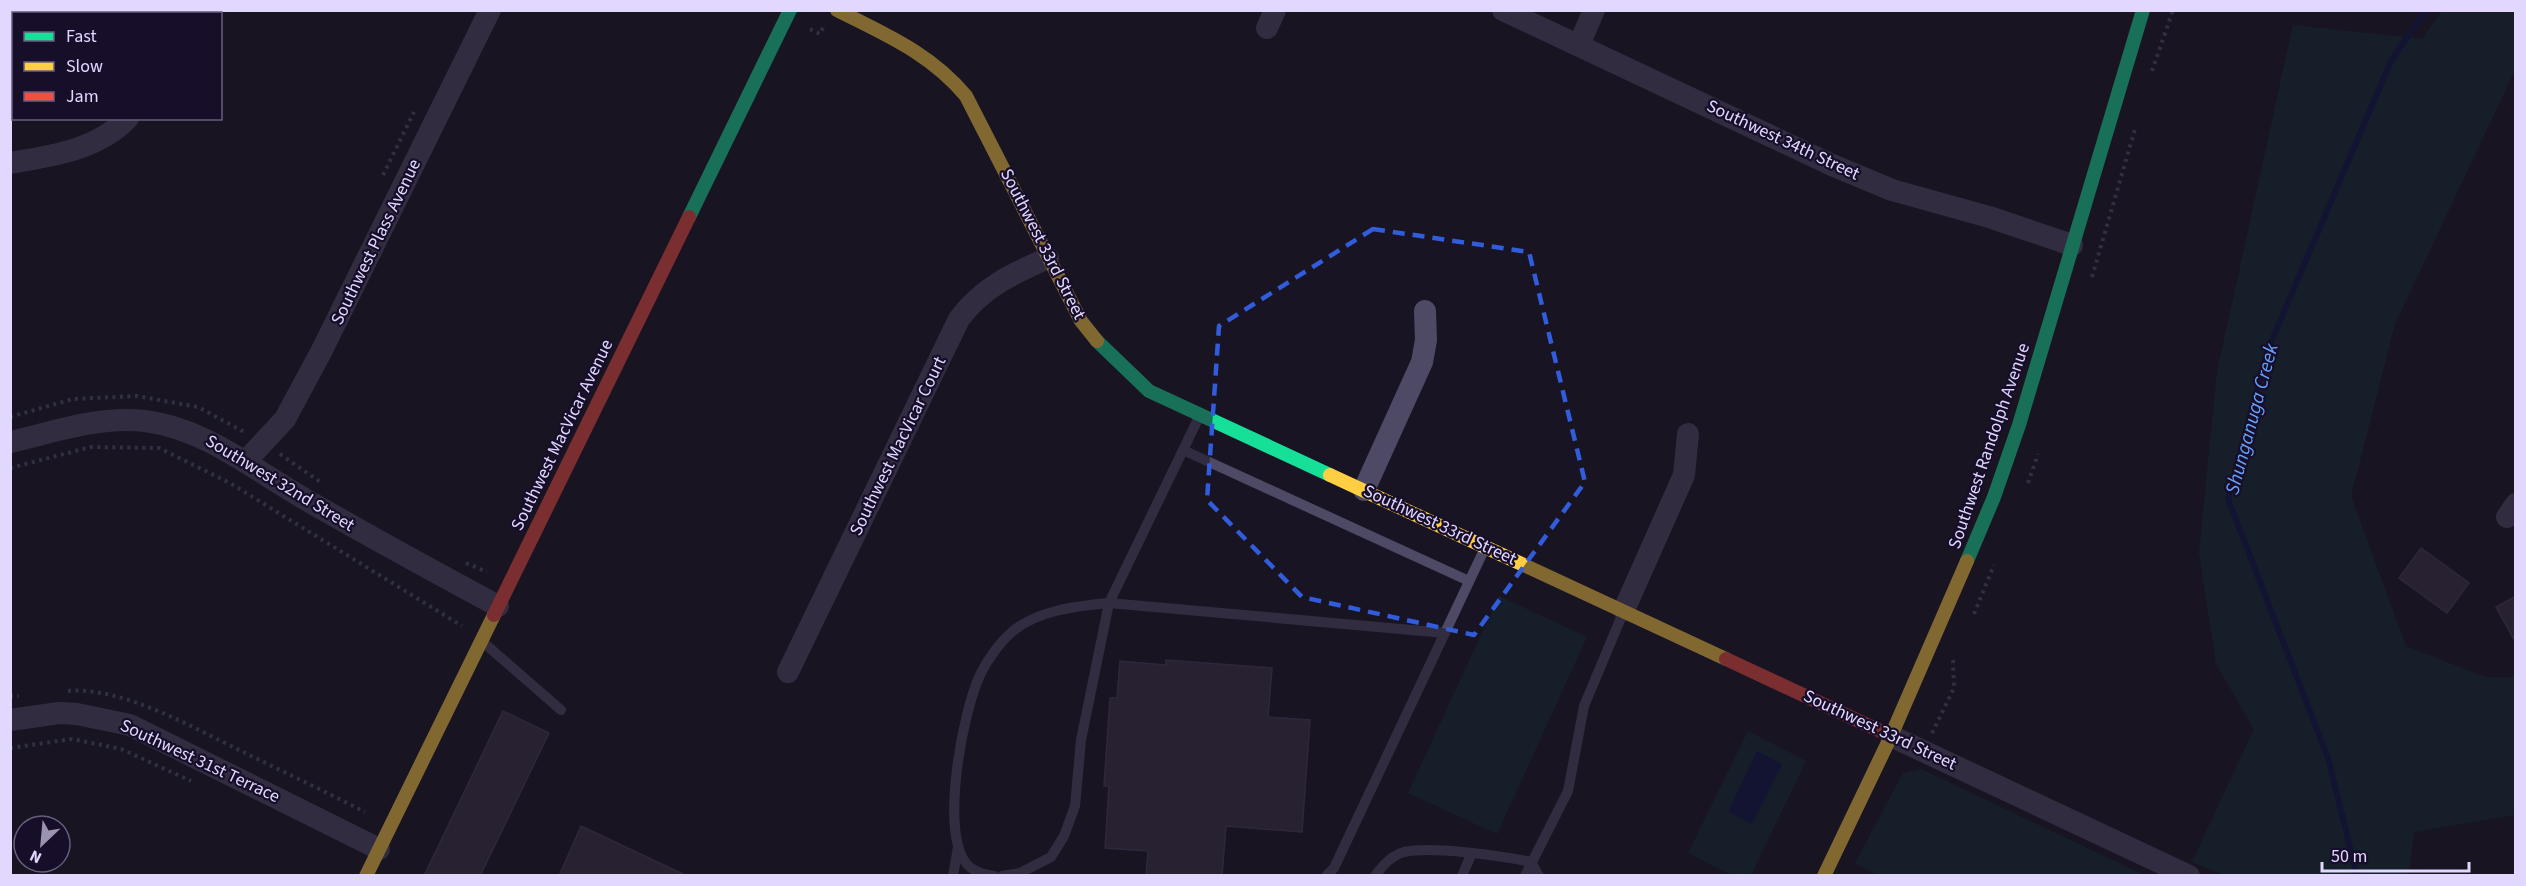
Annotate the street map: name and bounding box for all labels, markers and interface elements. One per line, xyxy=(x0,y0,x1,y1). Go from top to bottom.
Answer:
legend xyxy=(12,12,222,120)
text: Fast xyxy=(66,24,97,49)
text: Slow xyxy=(66,54,103,79)
text: Jam xyxy=(66,84,99,109)
street label: Southwest 34th Street xyxy=(1702,94,1864,186)
street label: Southwest Plass Avenue xyxy=(325,155,427,329)
street label: Southwest 33rd Street xyxy=(994,164,1092,324)
street label: Southwest MacVicar Avenue xyxy=(505,335,619,535)
street label: Southwest Randolph Avenue xyxy=(1942,340,2036,552)
water label: Shunganuga Creek xyxy=(2218,340,2286,498)
street label: Southwest MacVicar Court xyxy=(844,352,952,540)
street label: Southwest 32nd Street xyxy=(201,428,359,538)
street label: Southwest 33rd Street xyxy=(1359,479,1521,571)
street label: Southwest 33rd Street xyxy=(1799,684,1961,776)
street label: Southwest 31st Terrace xyxy=(116,713,284,809)
north arrow xyxy=(12,814,72,874)
scale bar xyxy=(2322,835,2469,873)
text: N xyxy=(26,844,45,869)
text: 50 m xyxy=(2331,844,2367,869)

